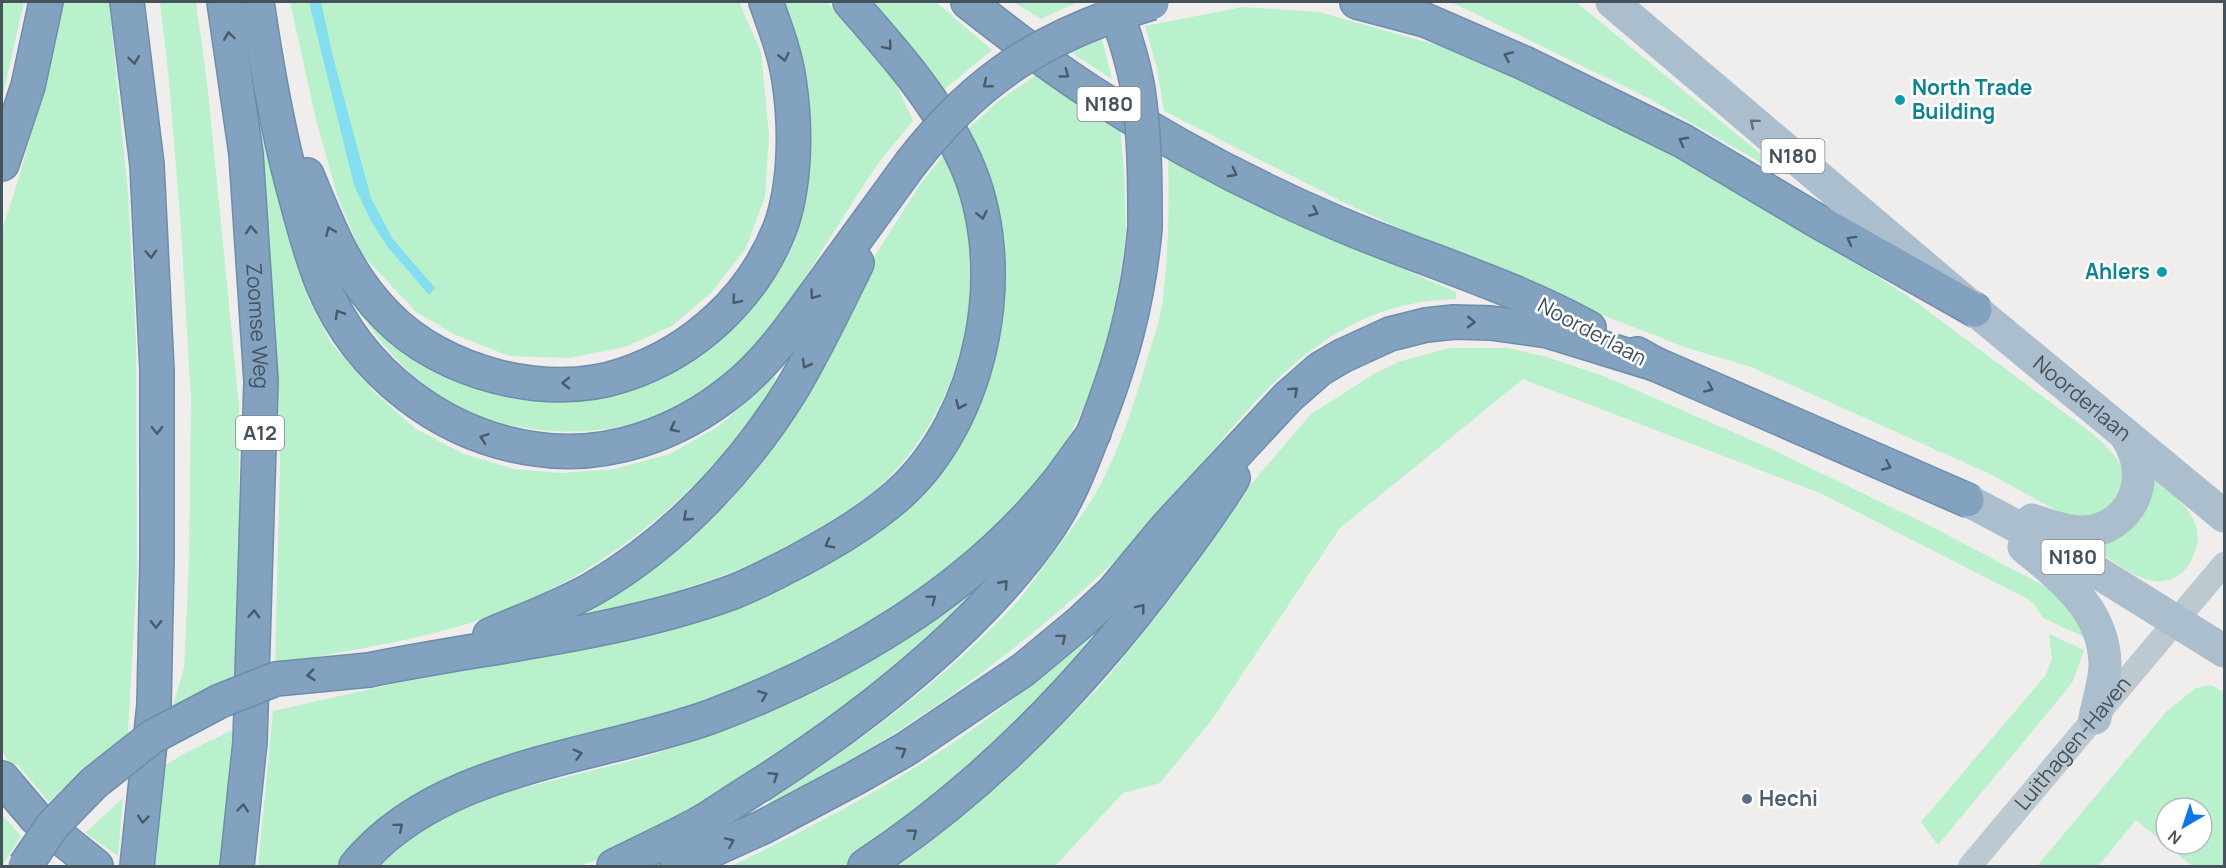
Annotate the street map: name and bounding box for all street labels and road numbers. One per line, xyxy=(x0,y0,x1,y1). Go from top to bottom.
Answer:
road number: N180 xyxy=(1078,87,1140,121)
road number: N180 xyxy=(1762,139,1824,173)
street label: Zoomse Weg xyxy=(240,262,276,389)
street label: Noorderlaan xyxy=(1533,291,1652,372)
street label: Noorderlaan xyxy=(2028,349,2138,447)
road number: A12 xyxy=(236,416,284,450)
road number: N180 xyxy=(2042,540,2104,574)
street label: Luithagen-Haven xyxy=(2008,670,2137,816)

